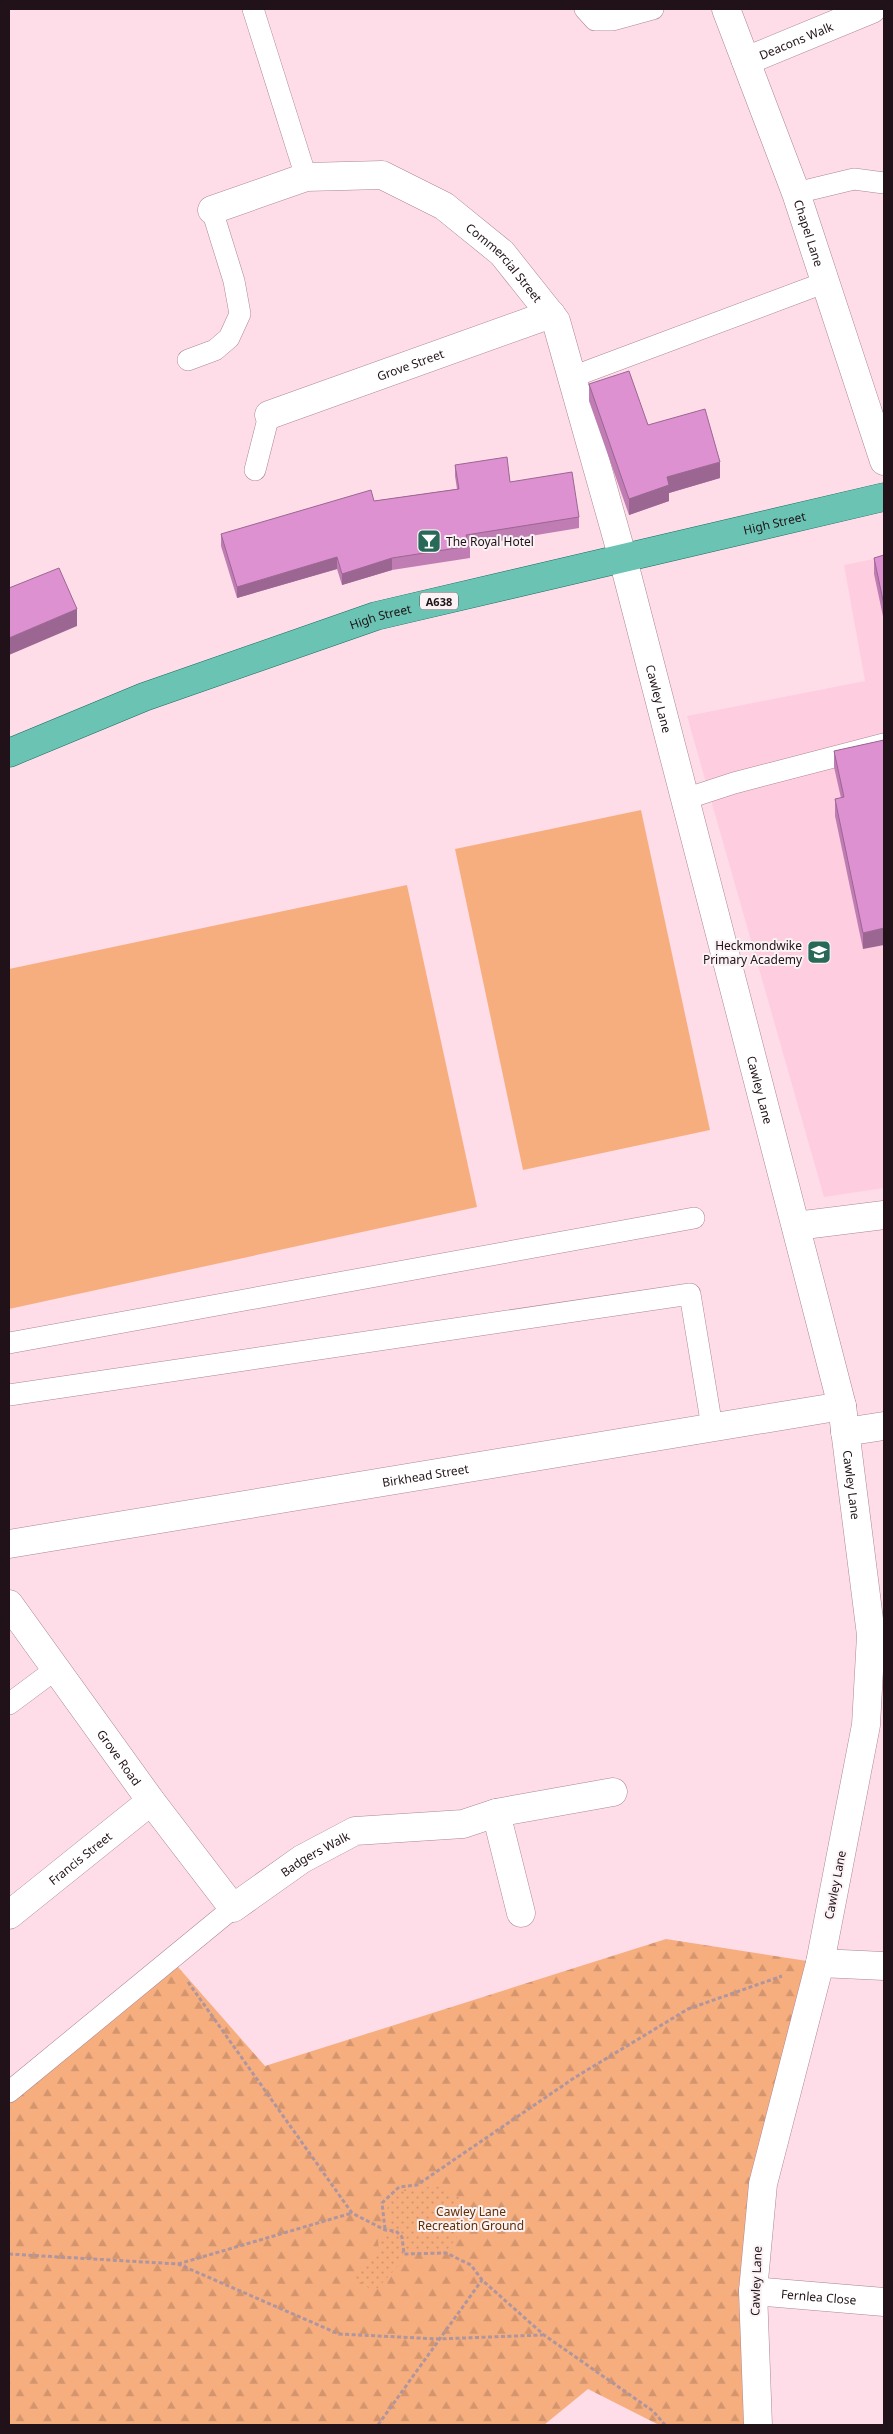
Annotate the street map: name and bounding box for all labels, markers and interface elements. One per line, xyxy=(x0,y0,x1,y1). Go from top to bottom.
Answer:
street label: Deacons Walk xyxy=(756,17,836,63)
street label: Chapel Lane xyxy=(790,197,828,269)
street label: Commercial Street xyxy=(463,219,547,306)
street label: Grove Street xyxy=(374,344,447,384)
street label: High Street xyxy=(741,507,808,538)
bar icon: The Royal Hotel xyxy=(416,528,442,554)
place label: The Royal Hotel xyxy=(446,533,534,550)
road number: A638 xyxy=(420,592,458,610)
street label: High Street xyxy=(347,599,414,633)
street label: Cawley Lane xyxy=(642,663,676,735)
place label: Heckmondwike Primary Academy xyxy=(703,937,803,968)
school or university icon: Heckmondwike Primary Academy xyxy=(806,939,832,965)
street label: Cawley Lane xyxy=(743,1054,777,1126)
street label: Cawley Lane xyxy=(839,1449,865,1521)
street label: Birkhead Street xyxy=(381,1459,470,1491)
street label: Grove Road xyxy=(94,1726,146,1789)
street label: Francis Street xyxy=(45,1827,116,1889)
street label: Badgers Walk xyxy=(277,1827,353,1880)
street label: Cawley Lane xyxy=(820,1849,850,1921)
park label: Cawley Lane Recreation Ground xyxy=(418,2203,524,2234)
street label: Cawley Lane xyxy=(746,2246,766,2316)
street label: Fernlea Close xyxy=(780,2285,857,2308)

